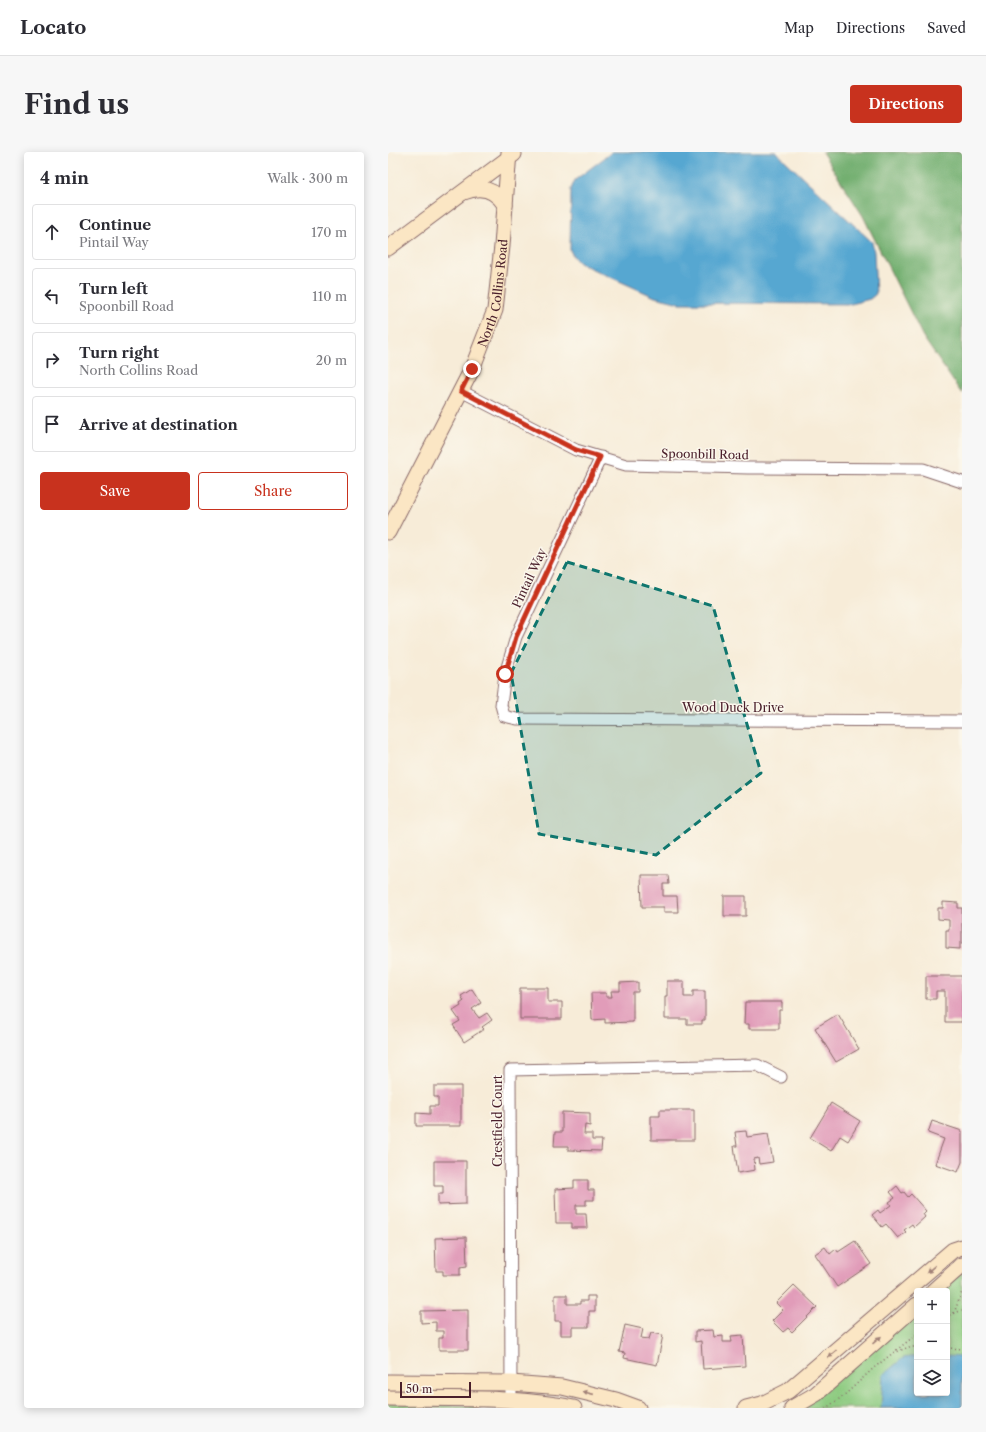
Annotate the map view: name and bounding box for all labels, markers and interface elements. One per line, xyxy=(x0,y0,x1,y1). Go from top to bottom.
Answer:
text: Locato xyxy=(20,16,86,39)
text: Map xyxy=(784,19,814,37)
text: Directions xyxy=(836,19,905,37)
text: Saved xyxy=(927,19,966,37)
button: Directions xyxy=(850,85,962,123)
text: Find us xyxy=(24,87,129,121)
text: 4 min xyxy=(40,168,89,188)
text: Walk · 300 m xyxy=(267,170,348,186)
text: Continue xyxy=(79,215,151,234)
icon: ahead xyxy=(41,221,63,243)
text: 170 m xyxy=(311,224,347,240)
text: Pintail Way xyxy=(79,234,149,250)
street label: North Collins Road xyxy=(474,238,510,349)
text: Turn left xyxy=(79,279,148,298)
icon: left xyxy=(41,285,63,307)
text: 110 m xyxy=(312,288,347,304)
text: Spoonbill Road xyxy=(79,298,174,314)
text: Turn right xyxy=(79,343,159,362)
icon: right xyxy=(41,349,63,371)
text: 20 m xyxy=(316,352,347,368)
route end xyxy=(463,360,481,378)
text: North Collins Road xyxy=(79,362,198,378)
icon: arrive xyxy=(41,413,63,435)
text: Arrive at destination xyxy=(79,415,238,434)
street label: Spoonbill Road xyxy=(661,446,750,462)
button: Save xyxy=(40,472,190,510)
button: Share xyxy=(198,472,348,510)
street label: Pintail Way xyxy=(509,545,550,610)
route start xyxy=(496,665,514,683)
street label: Wood Duck Drive xyxy=(681,700,784,715)
street label: Crestfield Court xyxy=(490,1074,505,1167)
one-way arrow xyxy=(925,1264,936,1273)
map controls xyxy=(914,1288,950,1396)
button: + xyxy=(914,1288,950,1324)
button: − xyxy=(914,1324,950,1360)
one-way arrow xyxy=(871,1336,882,1345)
one-way arrow xyxy=(827,1349,837,1358)
button: layers xyxy=(914,1360,950,1396)
scale bar xyxy=(400,1380,471,1399)
text: 50 m xyxy=(406,1382,432,1396)
one-way arrow xyxy=(581,1390,593,1396)

